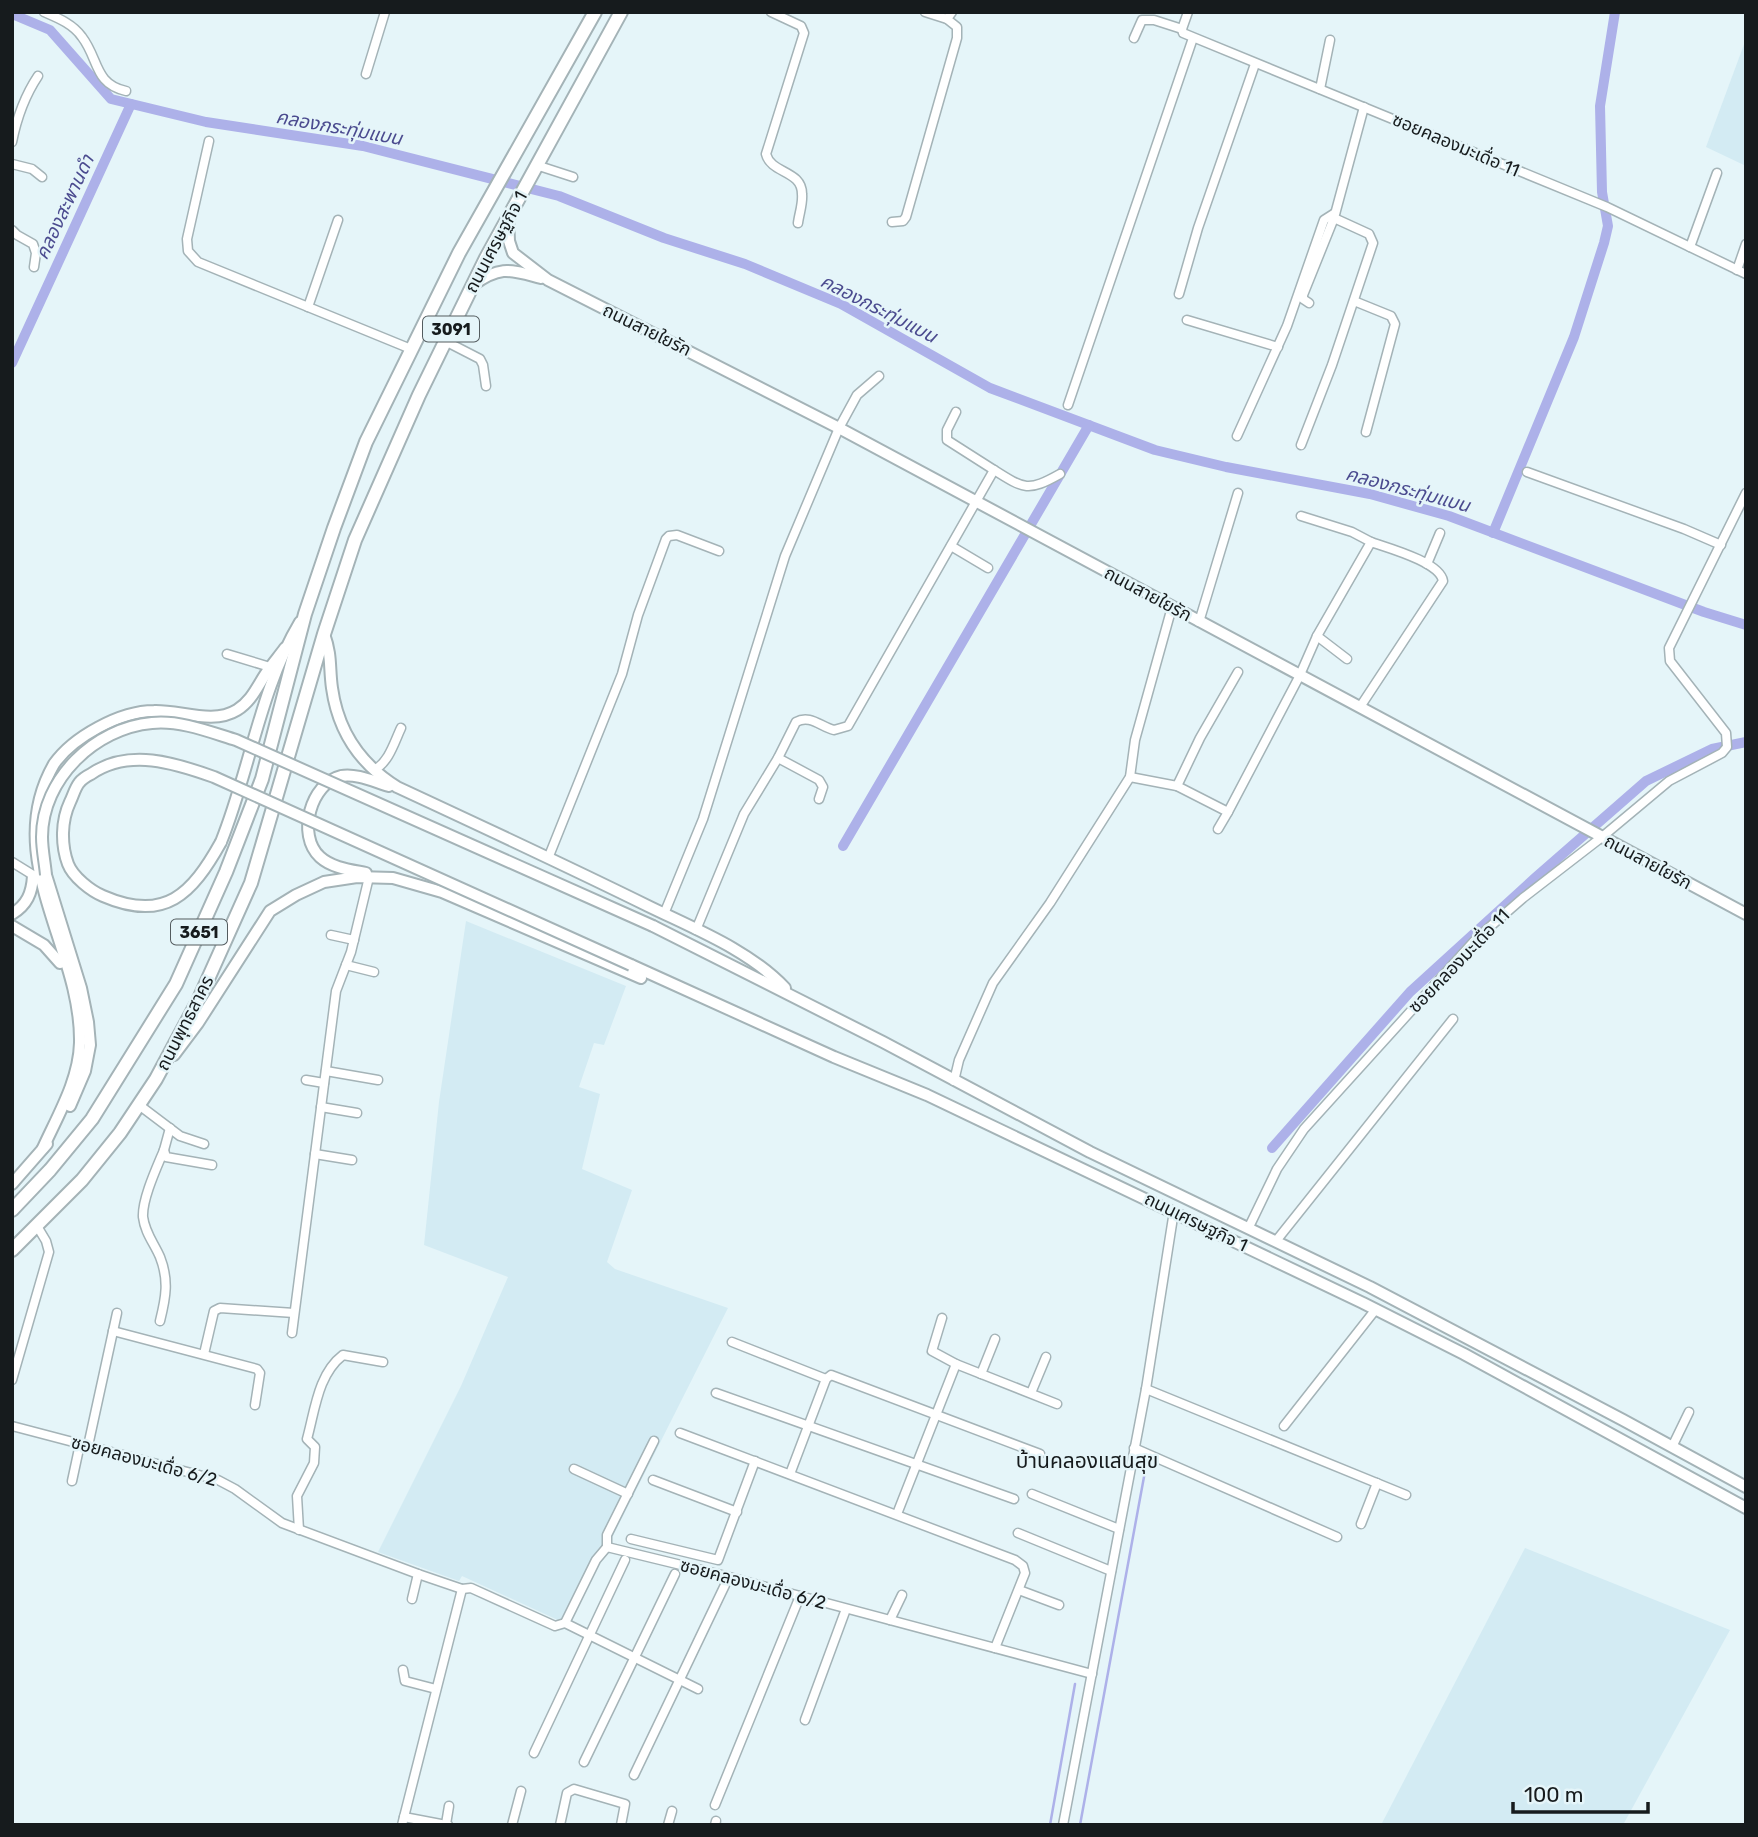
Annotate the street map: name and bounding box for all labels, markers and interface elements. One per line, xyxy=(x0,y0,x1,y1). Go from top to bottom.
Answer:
water label: คลองกระทุ่มแบน xyxy=(274,105,405,150)
street label: ซอยคลองมะเดื่อ 11 xyxy=(1389,106,1524,182)
water label: คลองสะพานดำ xyxy=(30,150,99,263)
street label: ถนนเศรษฐกิจ 1 xyxy=(460,187,532,297)
water label: คลองกระทุ่มแบน xyxy=(817,269,942,348)
street label: ถนนสายใยรัก xyxy=(599,299,695,361)
road number: 3091 xyxy=(423,316,479,342)
water label: คลองกระทุ่มแบน xyxy=(1343,462,1474,517)
street label: ถนนสายใยรัก xyxy=(1100,562,1196,626)
street label: ถนนสายใยรัก xyxy=(1600,830,1696,894)
street label: ซอยคลองมะเดื่อ 11 xyxy=(1402,903,1514,1018)
road number: 3651 xyxy=(171,920,227,944)
street label: ถนนพุทธสาคร xyxy=(152,972,218,1074)
street label: ถนนเศรษฐกิจ 1 xyxy=(1141,1188,1251,1256)
street label: ซอยคลองมะเดื่อ 6/2 xyxy=(69,1429,220,1491)
district label: บ้านคลองแสนสุข xyxy=(1016,1448,1158,1474)
street label: ซอยคลองมะเดื่อ 6/2 xyxy=(678,1552,829,1614)
scale bar xyxy=(1513,1770,1648,1814)
text: 100 m xyxy=(1524,1782,1583,1807)

